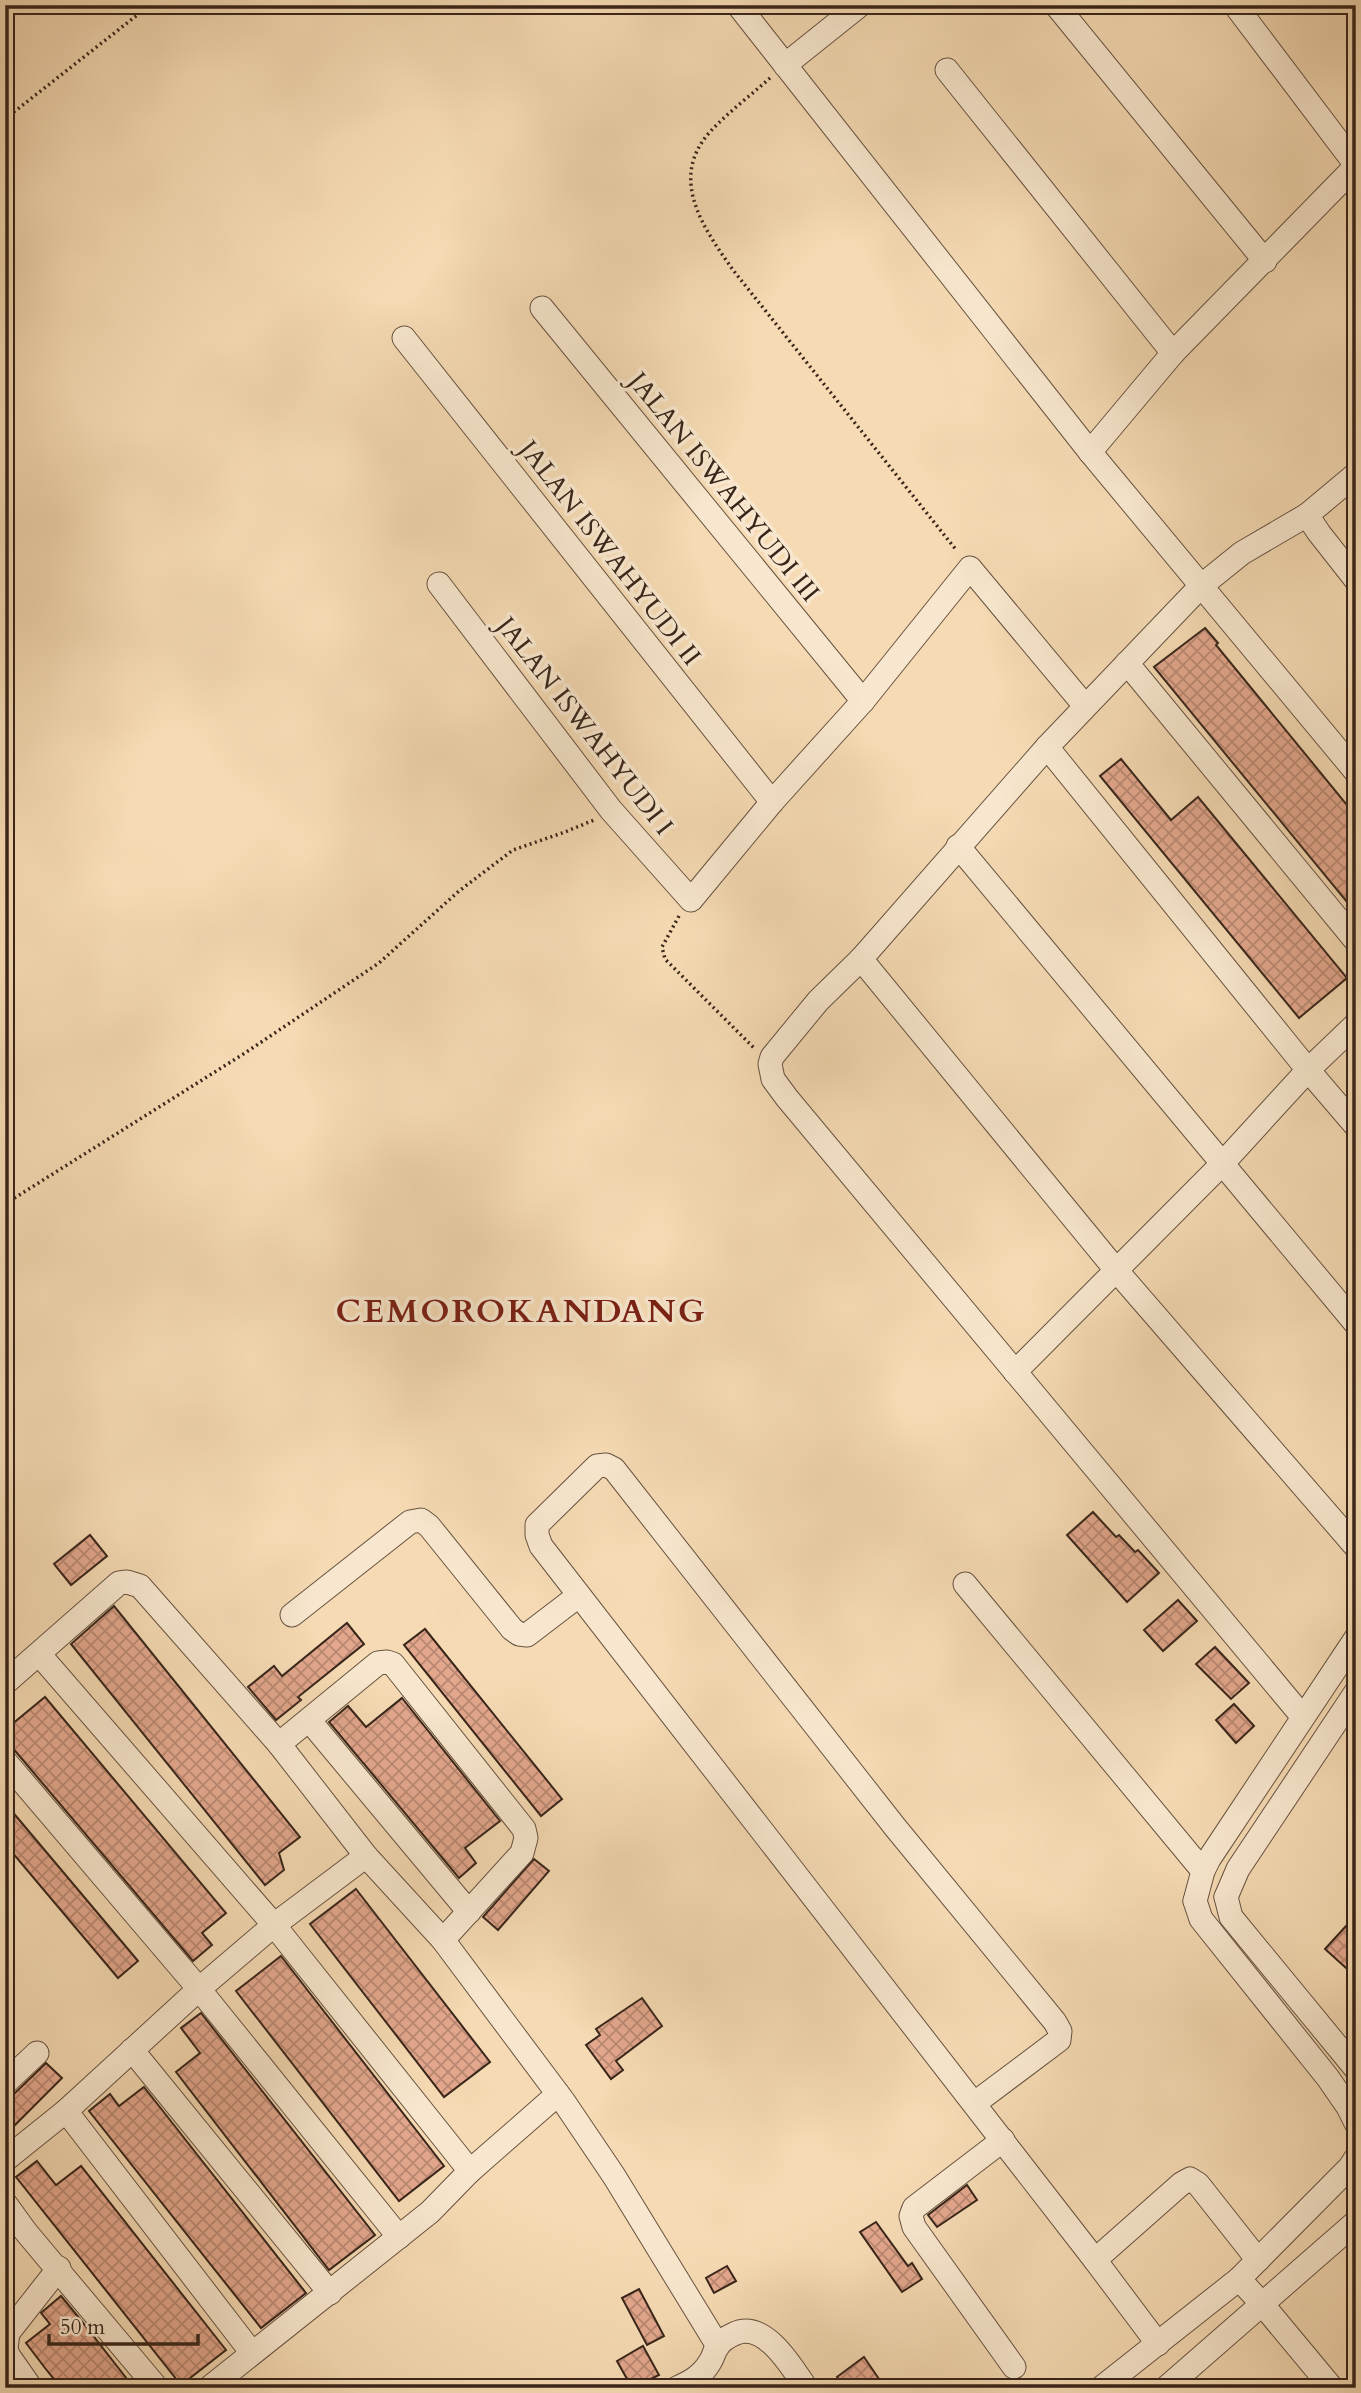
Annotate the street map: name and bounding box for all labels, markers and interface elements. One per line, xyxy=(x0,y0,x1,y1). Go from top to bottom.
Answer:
street label: JALAN ISWAHYUDI III xyxy=(618,362,828,609)
street label: JALAN ISWAHYUDI II xyxy=(509,430,709,673)
street label: JALAN ISWAHYUDI I xyxy=(486,606,681,842)
district label: CEMOROKANDANG xyxy=(335,1289,707,1334)
scale bar xyxy=(49,2302,198,2346)
text: 50 m xyxy=(60,2313,105,2342)

